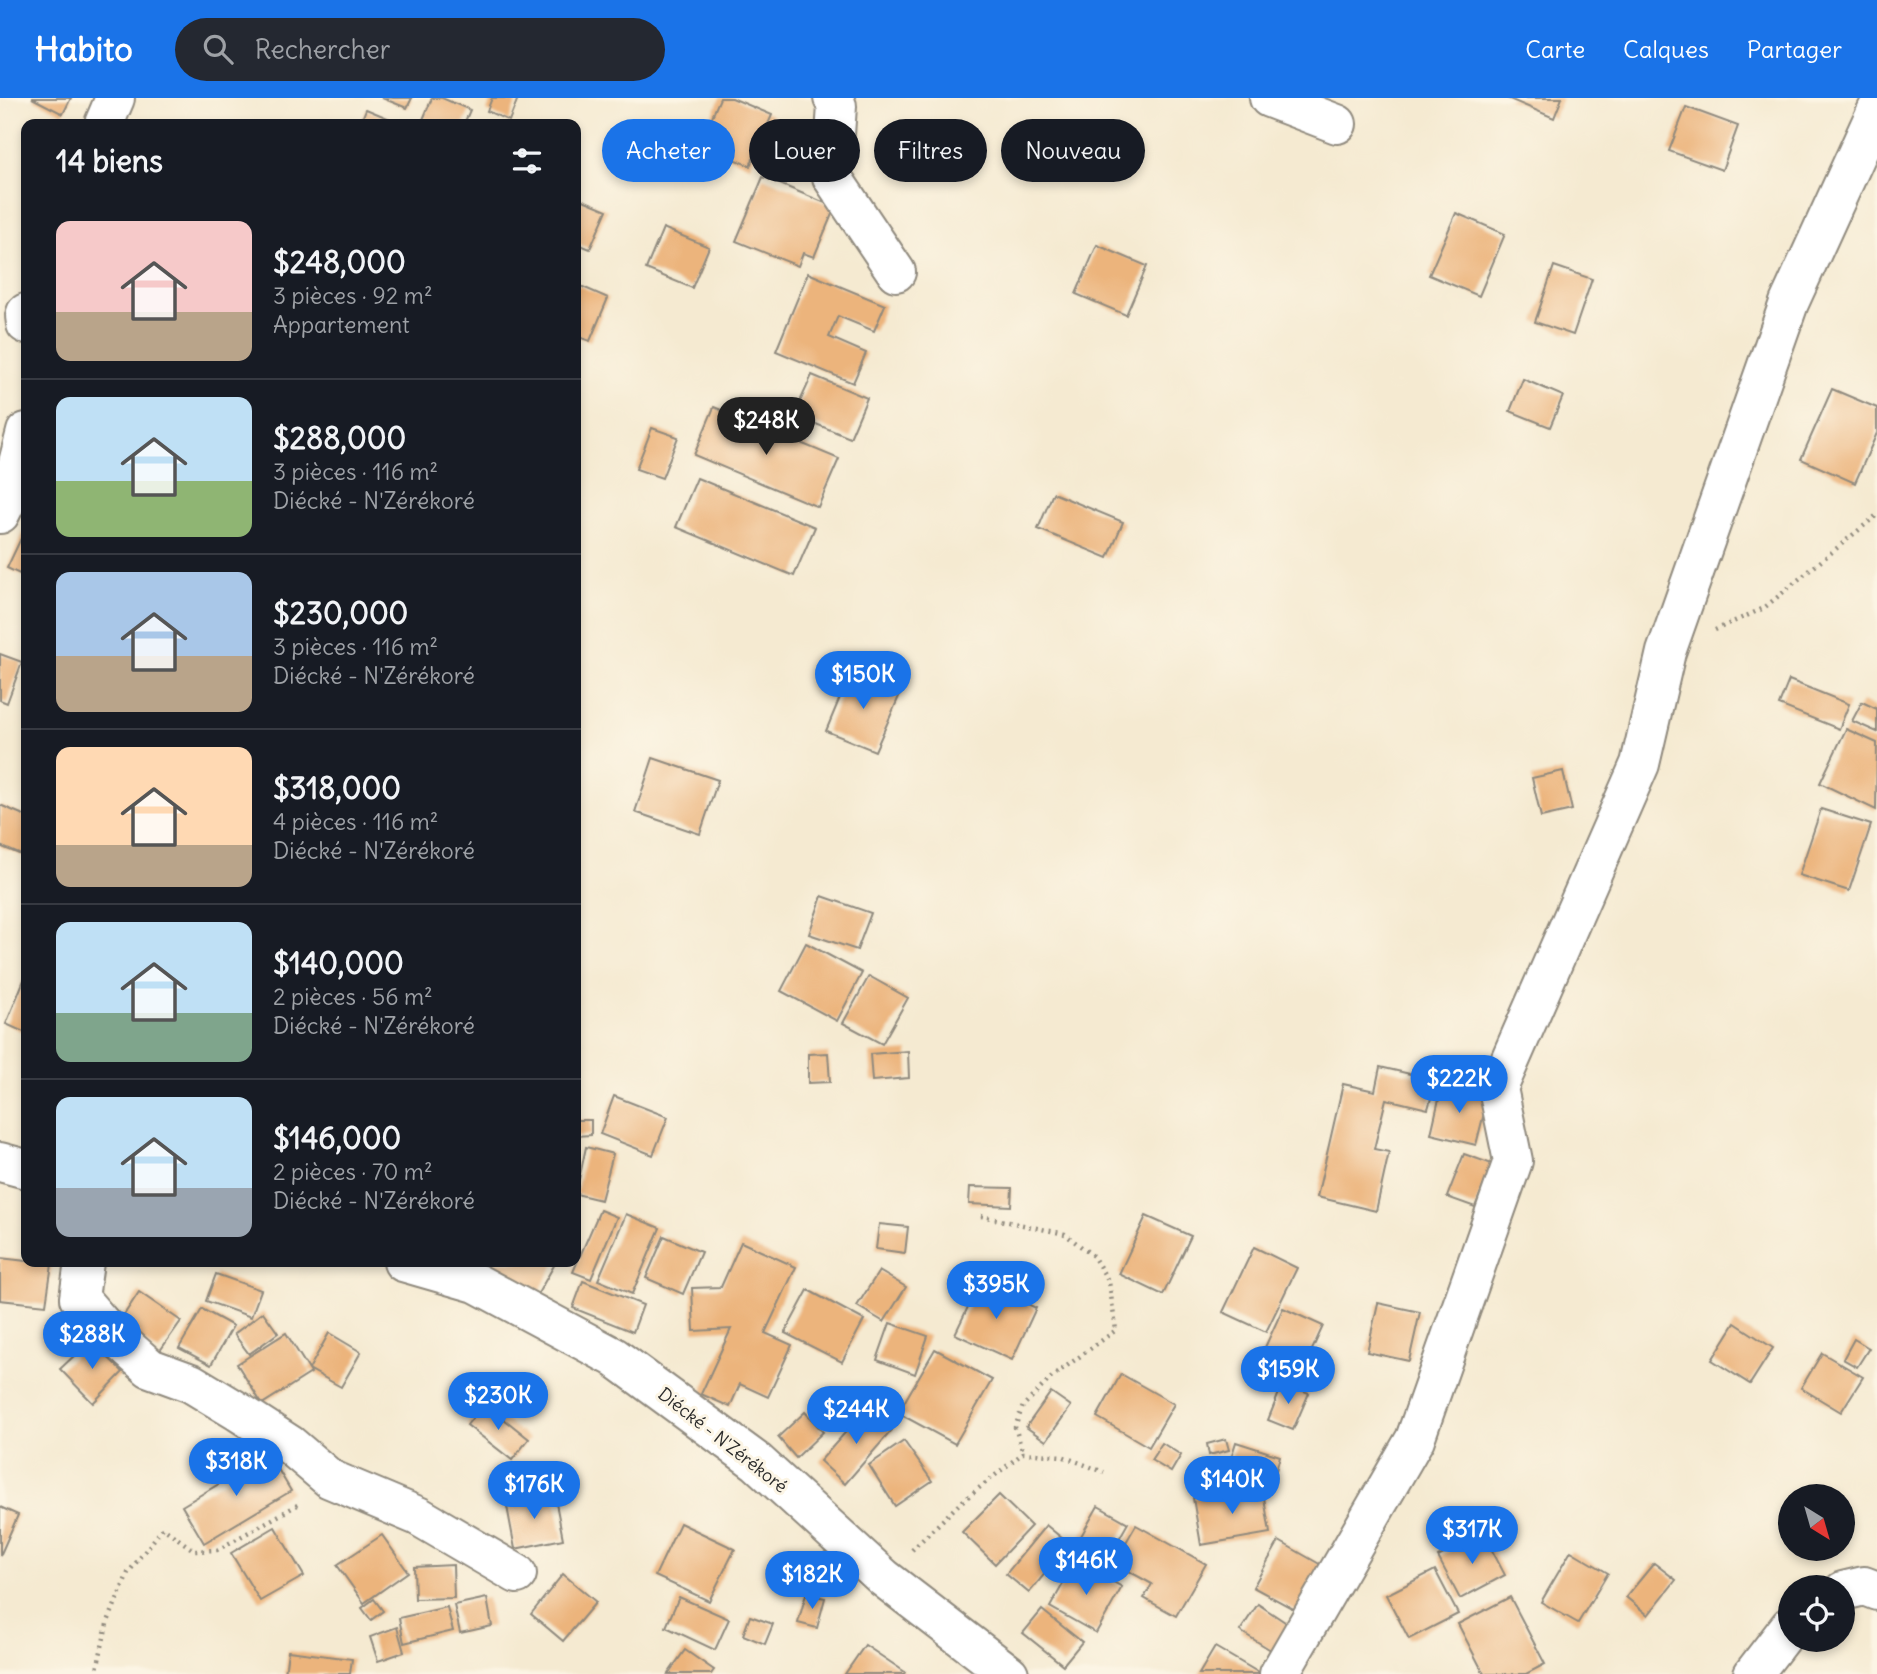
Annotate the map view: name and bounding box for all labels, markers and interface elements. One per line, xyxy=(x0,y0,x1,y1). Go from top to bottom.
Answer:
search box xyxy=(175,18,665,81)
text: Habito xyxy=(35,28,133,70)
icon: search xyxy=(199,30,237,68)
text: Rechercher xyxy=(255,33,390,66)
text: Carte xyxy=(1525,34,1585,64)
text: Calques xyxy=(1623,34,1709,64)
text: Partager xyxy=(1747,34,1842,64)
chip: Acheter xyxy=(602,119,735,182)
chip: Louer xyxy=(749,119,860,182)
chip: Filtres xyxy=(874,119,987,182)
chip: Nouveau xyxy=(1001,119,1145,182)
text: 14 biens xyxy=(56,142,163,180)
icon: filters xyxy=(508,142,546,180)
text: $248,000 xyxy=(273,243,406,281)
icon: home xyxy=(112,249,196,333)
text: 3 pièces · 92 m² xyxy=(273,281,432,310)
text: Appartement xyxy=(273,310,410,339)
pin: $248K xyxy=(717,398,815,457)
text: $248K xyxy=(733,405,799,434)
text: $288,000 xyxy=(273,419,406,457)
icon: home xyxy=(112,425,196,509)
text: 3 pièces · 116 m² xyxy=(273,457,438,486)
text: Diécké - N'Zérékoré xyxy=(273,486,475,515)
text: $230,000 xyxy=(273,594,408,632)
icon: home xyxy=(112,600,196,684)
text: 3 pièces · 116 m² xyxy=(273,632,438,661)
pin: $150K xyxy=(814,652,912,711)
text: $150K xyxy=(831,659,895,688)
text: Diécké - N'Zérékoré xyxy=(273,661,475,690)
text: $318,000 xyxy=(273,769,401,807)
icon: home xyxy=(112,775,196,859)
text: 4 pièces · 116 m² xyxy=(273,807,438,836)
text: Diécké - N'Zérékoré xyxy=(273,836,475,865)
text: $140,000 xyxy=(273,944,404,982)
icon: home xyxy=(112,950,196,1034)
text: 2 pièces · 56 m² xyxy=(273,982,433,1011)
text: Diécké - N'Zérékoré xyxy=(273,1011,475,1040)
pin: $222K xyxy=(1410,1056,1508,1115)
text: $222K xyxy=(1427,1063,1491,1092)
text: $146,000 xyxy=(273,1119,401,1157)
icon: home xyxy=(112,1125,196,1209)
text: 2 pièces · 70 m² xyxy=(273,1157,433,1186)
text: Diécké - N'Zérékoré xyxy=(273,1186,475,1215)
pin: $395K xyxy=(947,1262,1045,1321)
text: $395K xyxy=(963,1269,1029,1298)
pin: $288K xyxy=(43,1312,141,1371)
text: $288K xyxy=(59,1319,125,1348)
pin: $159K xyxy=(1239,1346,1337,1406)
text: $159K xyxy=(1257,1354,1319,1383)
pin: $230K xyxy=(449,1372,547,1432)
text: $230K xyxy=(464,1380,532,1409)
street label: Diécké - N'Zérékoré xyxy=(654,1382,792,1498)
pin: $244K xyxy=(807,1386,905,1446)
text: $244K xyxy=(823,1394,889,1423)
pin: $318K xyxy=(187,1438,285,1498)
text: $318K xyxy=(205,1446,267,1475)
pin: $140K xyxy=(1183,1456,1281,1516)
pin: $176K xyxy=(485,1462,583,1521)
text: $140K xyxy=(1200,1464,1264,1493)
text: $176K xyxy=(504,1469,564,1498)
north arrow xyxy=(1778,1484,1855,1561)
map controls xyxy=(1778,1484,1855,1652)
pin: $317K xyxy=(1423,1506,1521,1566)
text: $317K xyxy=(1442,1514,1502,1543)
pin: $146K xyxy=(1037,1538,1135,1597)
text: $146K xyxy=(1055,1545,1117,1574)
pin: $182K xyxy=(763,1552,861,1611)
text: $182K xyxy=(781,1559,843,1588)
button: locate xyxy=(1778,1575,1855,1652)

